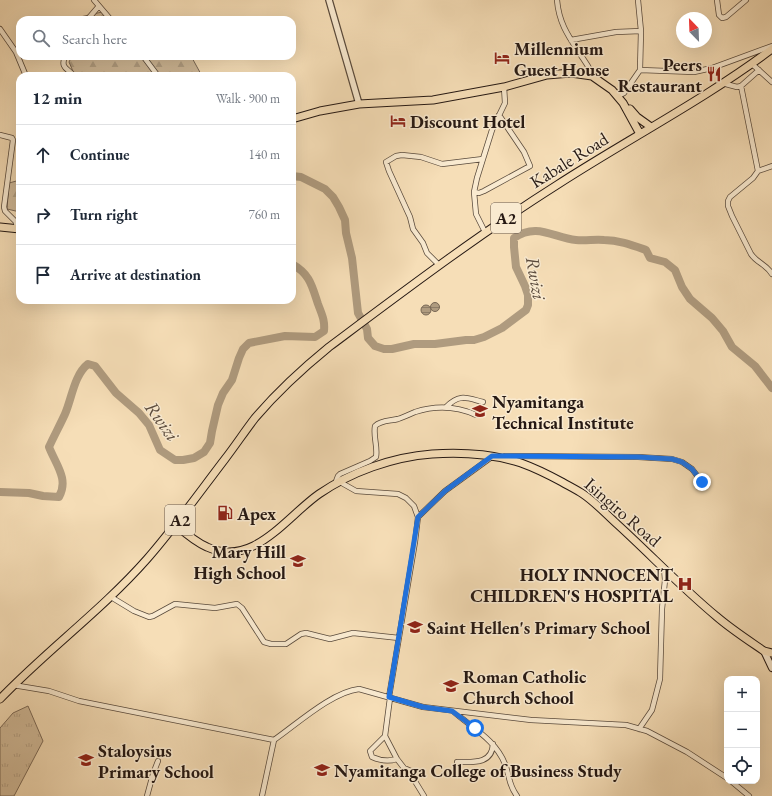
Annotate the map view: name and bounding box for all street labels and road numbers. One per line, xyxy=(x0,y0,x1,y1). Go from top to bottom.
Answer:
street label: Kabale Road xyxy=(526,126,613,193)
road number: A2 xyxy=(491,203,521,233)
street label: Isingiro Road xyxy=(580,472,667,552)
road number: A2 xyxy=(165,505,195,535)

